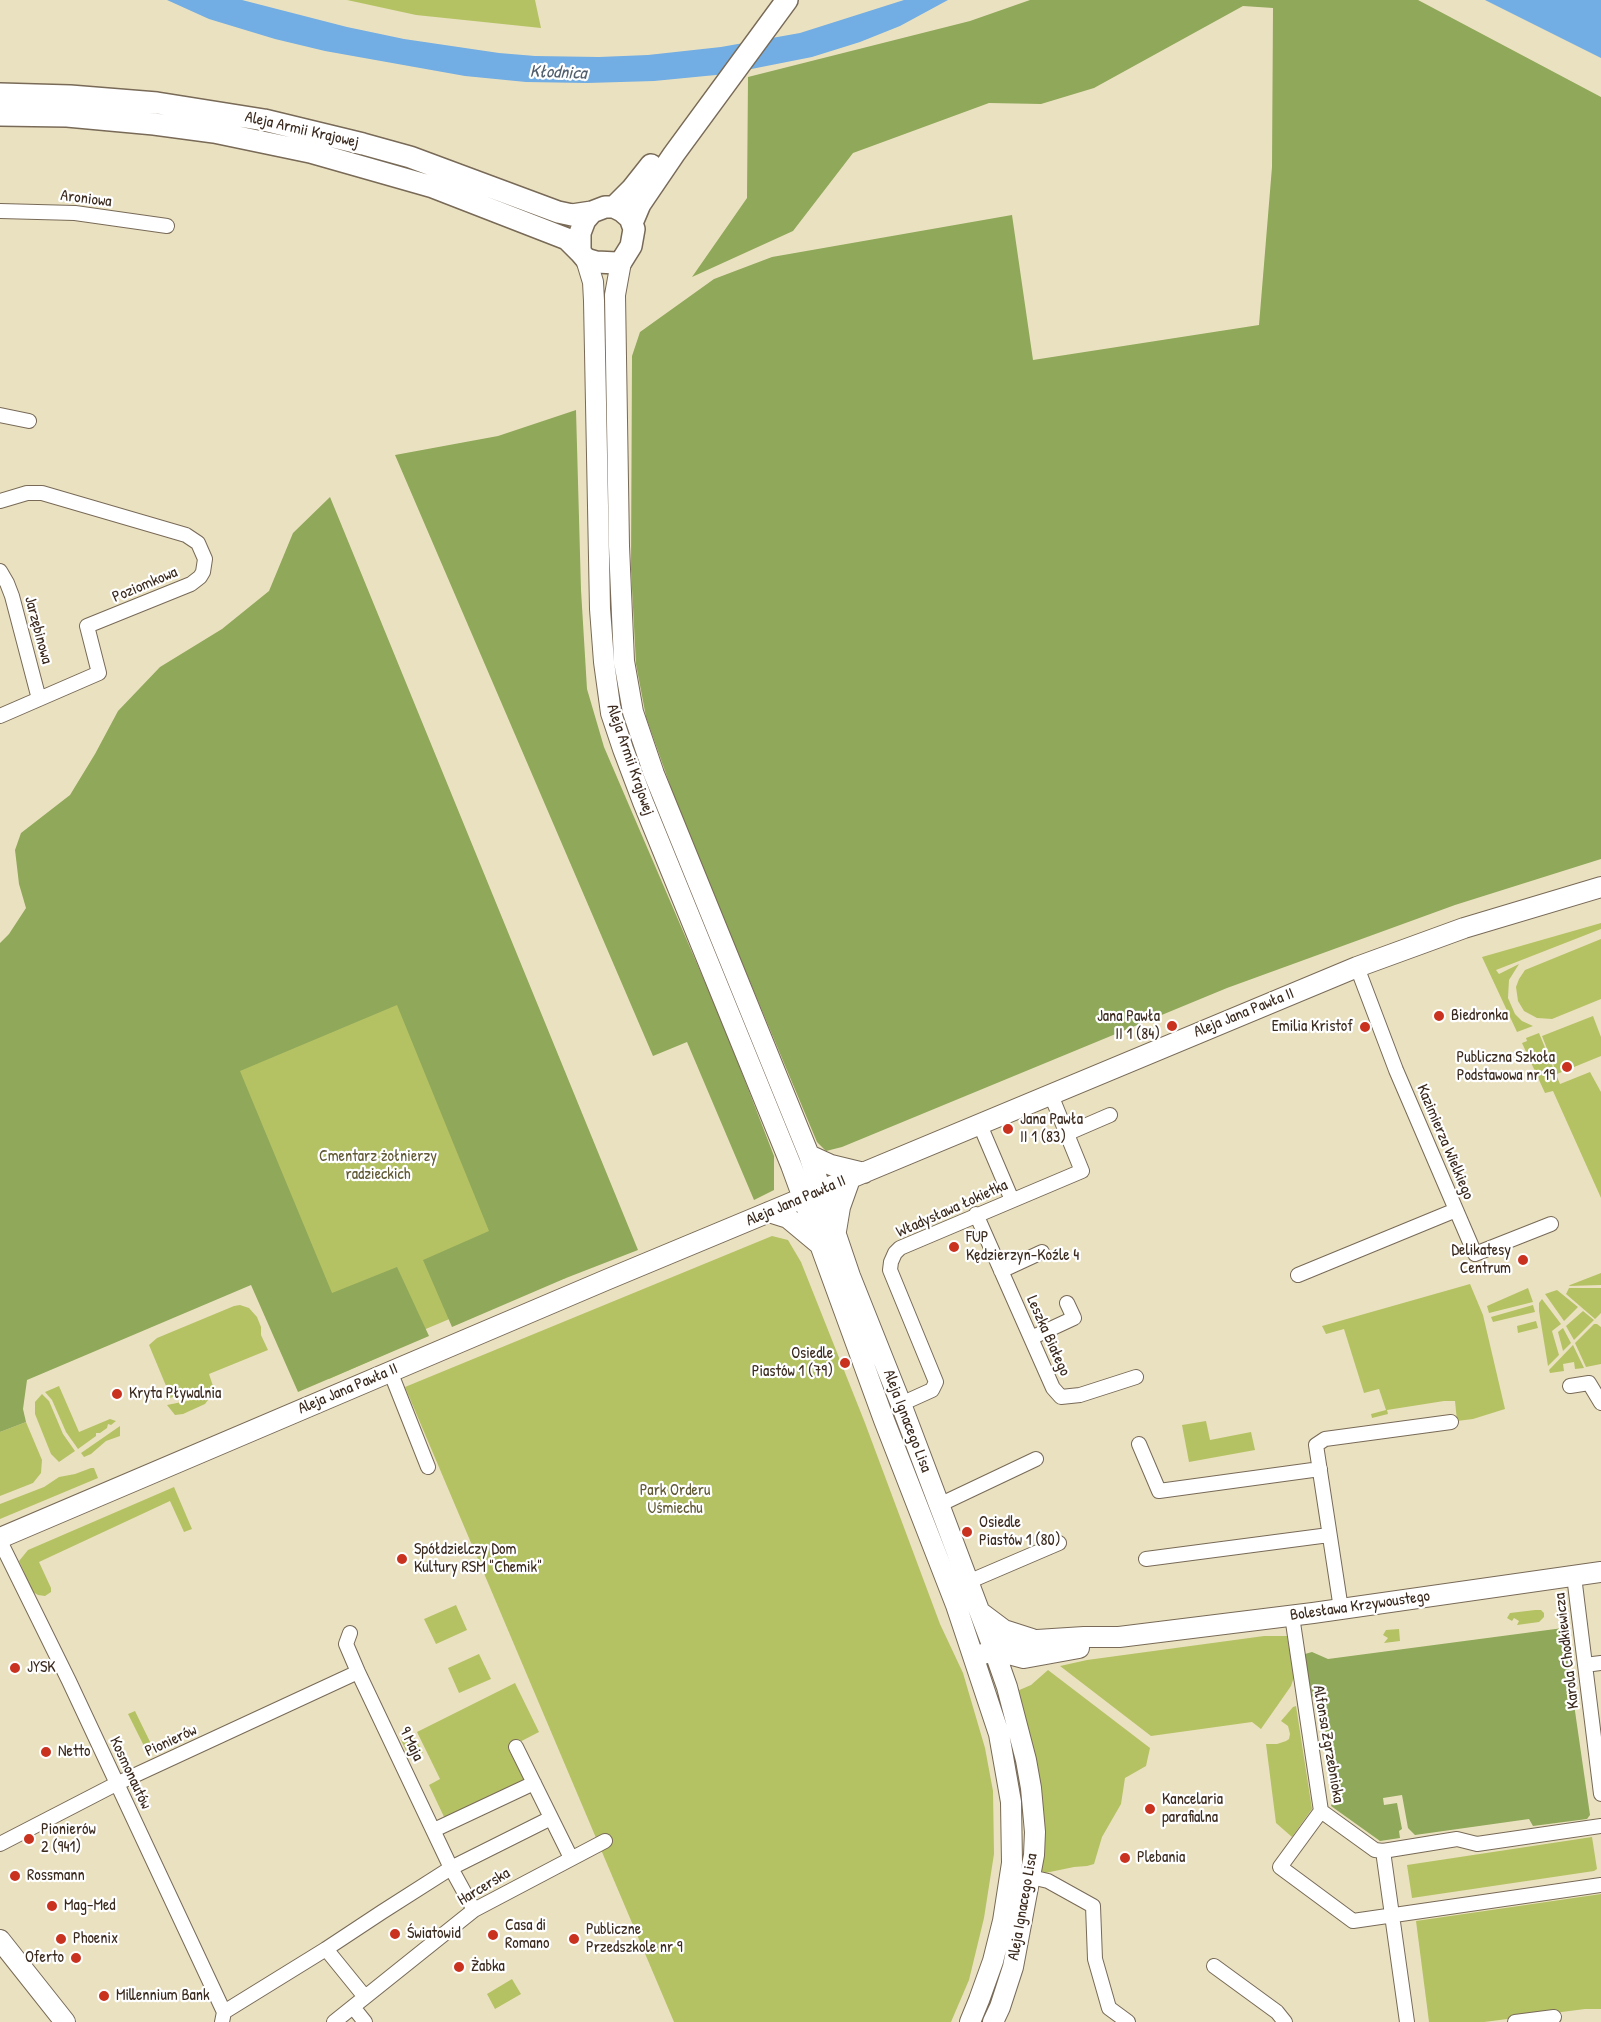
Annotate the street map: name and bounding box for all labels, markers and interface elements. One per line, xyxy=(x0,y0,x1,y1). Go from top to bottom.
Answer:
water label: Kłodnica xyxy=(529,61,587,85)
street label: Aleja Armii Krajowej xyxy=(243,108,361,152)
street label: Aroniowa xyxy=(59,186,113,212)
street label: Poziomkowa xyxy=(110,563,180,607)
street label: Jarzębinowa xyxy=(20,594,56,666)
street label: Aleja Armii Krajowej xyxy=(602,702,658,818)
street label: Aleja Jana Pawła II xyxy=(1191,984,1297,1042)
place label: Biedronka xyxy=(1451,1006,1508,1026)
place label: Jana Pawła II 1 (84) xyxy=(1097,1007,1160,1045)
marker: Biedronka xyxy=(1432,1009,1446,1023)
place label: Emilia Kristof xyxy=(1272,1017,1353,1037)
marker: Jana Pawła II 1 (84) xyxy=(1165,1019,1179,1033)
marker: Emilia Kristof xyxy=(1358,1020,1372,1034)
place label: Publiczna Szkoła Podstawowa nr 19 xyxy=(1457,1048,1555,1086)
marker: Publiczna Szkoła Podstawowa nr 19 xyxy=(1560,1060,1574,1074)
street label: Kazimierza Wielkiego xyxy=(1412,1082,1478,1202)
place label: Jana Pawła II 1 (83) xyxy=(1020,1110,1083,1148)
marker: Jana Pawła II 1 (83) xyxy=(1001,1122,1015,1136)
park label: Cmentarz żołnierzy radzieckich xyxy=(319,1147,437,1185)
street label: Aleja Jana Pawła II xyxy=(743,1171,849,1231)
street label: Władysława Łokietka xyxy=(893,1176,1011,1242)
place label: FUP Kędzierzyn-Koźle 4 xyxy=(966,1228,1079,1266)
marker: FUP Kędzierzyn-Koźle 4 xyxy=(947,1240,961,1254)
place label: Delikatesy Centrum xyxy=(1451,1241,1511,1279)
marker: Delikatesy Centrum xyxy=(1516,1253,1530,1267)
street label: Leszka Białego xyxy=(1022,1293,1074,1379)
place label: Osiedle Piastów 1 (79) xyxy=(752,1344,833,1382)
marker: Osiedle Piastów 1 (79) xyxy=(838,1356,852,1370)
street label: Aleja Jana Pawła II xyxy=(295,1359,401,1419)
street label: Aleja Ignacego Lisa xyxy=(879,1367,935,1475)
place label: Kryta Pływalnia xyxy=(129,1384,221,1404)
marker: Kryta Pływalnia xyxy=(110,1387,124,1401)
park label: Park Orderu Uśmiechu xyxy=(640,1481,710,1519)
place label: Osiedle Piastów 1 (80) xyxy=(979,1513,1061,1551)
marker: Osiedle Piastów 1 (80) xyxy=(960,1525,974,1539)
place label: Spółdzielczy Dom Kultury RSM "Chemik" xyxy=(414,1540,542,1578)
marker: Spółdzielczy Dom Kultury RSM "Chemik" xyxy=(395,1552,409,1566)
street label: Bolesława Krzywoustego xyxy=(1289,1587,1431,1625)
street label: Karola Chodkiewicza xyxy=(1550,1592,1584,1710)
place label: JYSK xyxy=(27,1658,56,1678)
marker: JYSK xyxy=(8,1661,22,1675)
street label: Alfonsa Zgrzebnioka xyxy=(1308,1684,1348,1804)
street label: Pionierów xyxy=(142,1721,200,1761)
street label: 9 Maja xyxy=(395,1724,427,1764)
street label: Kosmonautów xyxy=(105,1734,155,1812)
place label: Netto xyxy=(58,1742,90,1762)
marker: Netto xyxy=(39,1745,53,1759)
place label: Kancelaria parafialna xyxy=(1162,1790,1223,1828)
marker: Kancelaria parafialna xyxy=(1143,1802,1157,1816)
place label: Pionierów 2 (941) xyxy=(41,1820,96,1858)
marker: Pionierów 2 (941) xyxy=(22,1832,36,1846)
place label: Plebania xyxy=(1137,1848,1185,1868)
marker: Plebania xyxy=(1118,1851,1132,1865)
street label: Aleja Ignacego Lisa xyxy=(1004,1852,1042,1962)
street label: Harcerska xyxy=(454,1864,514,1910)
place label: Rossmann xyxy=(27,1866,85,1886)
marker: Rossmann xyxy=(8,1869,22,1883)
place label: Mag-Med xyxy=(64,1896,116,1916)
marker: Mag-Med xyxy=(45,1899,59,1913)
place label: Casa di Romano xyxy=(505,1916,550,1954)
place label: Publiczne Przedszkole nr 9 xyxy=(586,1920,683,1958)
place label: Światowid xyxy=(407,1924,461,1944)
marker: Światowid xyxy=(388,1927,402,1941)
marker: Casa di Romano xyxy=(486,1928,500,1942)
place label: Phoenix xyxy=(73,1929,118,1949)
marker: Phoenix xyxy=(54,1932,68,1946)
marker: Publiczne Przedszkole nr 9 xyxy=(567,1932,581,1946)
place label: Oferto xyxy=(25,1948,64,1968)
marker: Oferto xyxy=(69,1951,83,1965)
place label: Żabka xyxy=(471,1957,505,1977)
marker: Żabka xyxy=(452,1960,466,1974)
place label: Millennium Bank xyxy=(116,1986,210,2006)
marker: Millennium Bank xyxy=(97,1989,111,2003)

